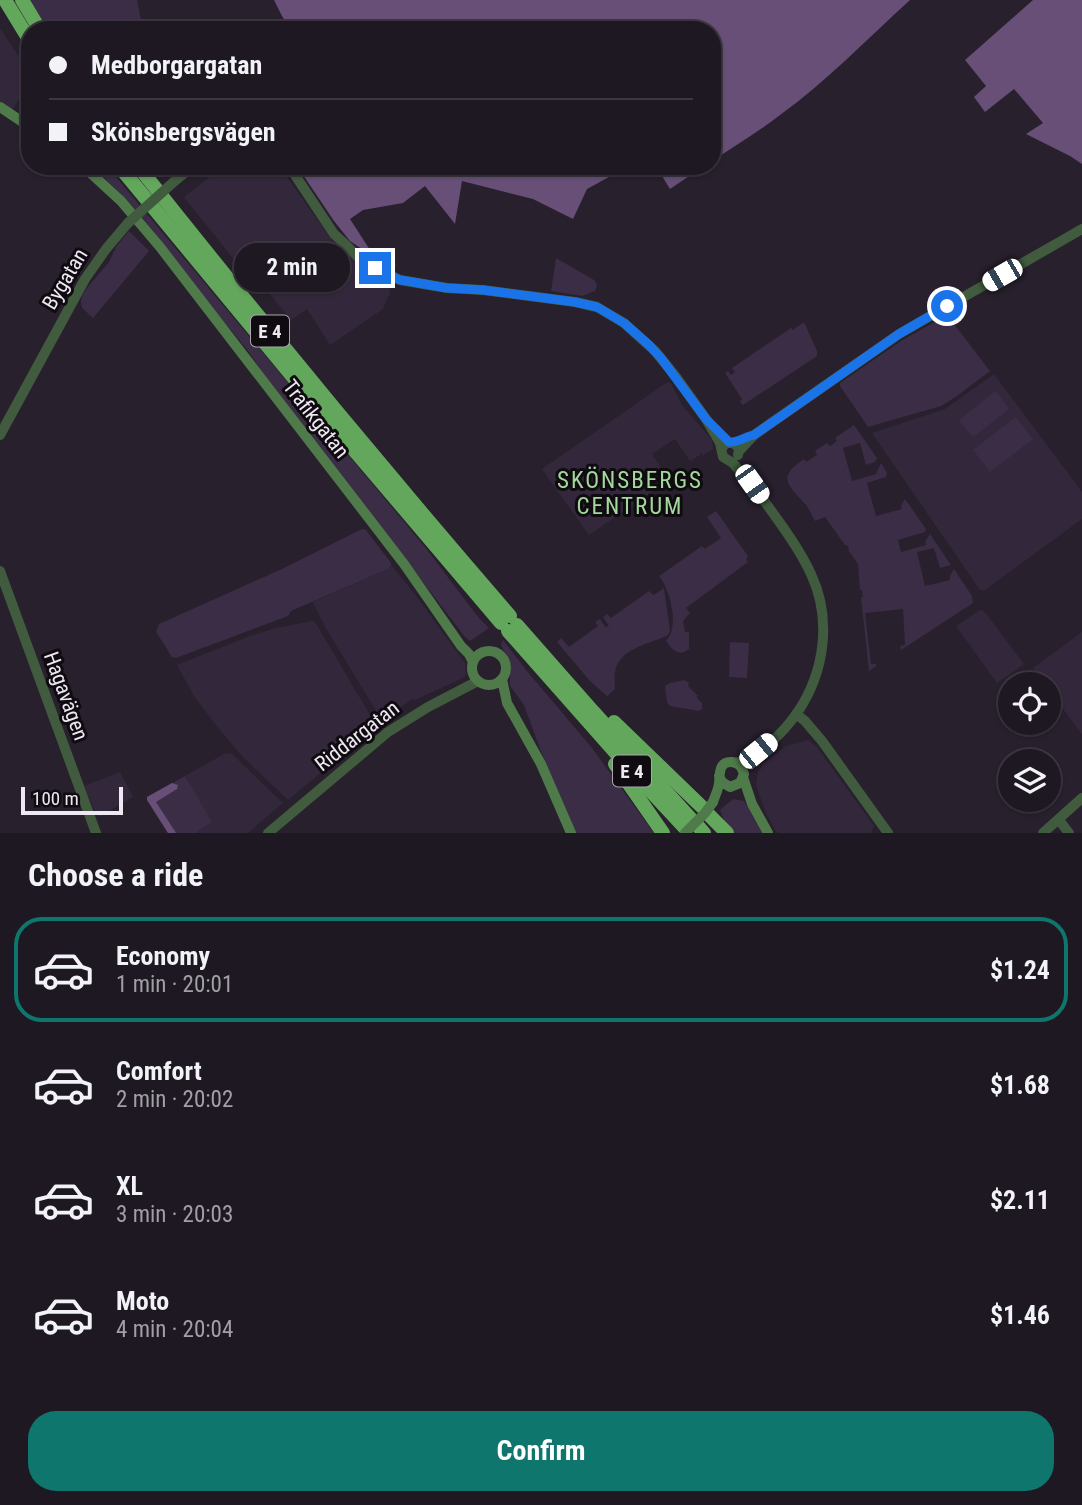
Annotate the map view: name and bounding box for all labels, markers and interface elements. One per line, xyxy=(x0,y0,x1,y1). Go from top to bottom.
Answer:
text: Medborgargatan xyxy=(91,50,262,80)
text: Skönsbergsvägen xyxy=(91,117,276,147)
street label: Bygatan xyxy=(37,244,93,314)
callout: 2 min xyxy=(235,244,350,292)
route end xyxy=(359,252,391,284)
text: 2 min xyxy=(266,254,318,281)
car xyxy=(979,255,1026,295)
route start xyxy=(931,290,963,322)
road number: E 4 xyxy=(251,316,289,346)
street label: Trafikgatan xyxy=(278,375,354,463)
car xyxy=(732,461,773,507)
district label: SKÖNSBERGS CENTRUM xyxy=(557,466,703,520)
street label: Hagavägen xyxy=(39,648,93,744)
map controls xyxy=(998,672,1061,812)
button: locate xyxy=(998,672,1061,735)
street label: Riddargatan xyxy=(310,696,404,776)
car xyxy=(736,730,781,772)
button: layers xyxy=(998,749,1061,812)
road number: E 4 xyxy=(613,756,651,786)
scale bar xyxy=(21,784,122,816)
text: 100 m xyxy=(32,787,79,810)
text: Choose a ride xyxy=(28,856,203,894)
icon: car xyxy=(32,938,95,1001)
text: Economy xyxy=(116,941,210,971)
text: $1.24 xyxy=(990,955,1050,985)
text: 1 min · 20:01 xyxy=(116,971,233,998)
icon: car xyxy=(32,1053,95,1116)
text: Comfort xyxy=(116,1056,202,1086)
text: $1.68 xyxy=(990,1070,1050,1100)
text: 2 min · 20:02 xyxy=(116,1086,233,1113)
icon: car xyxy=(32,1168,95,1231)
text: XL xyxy=(116,1171,143,1201)
text: $2.11 xyxy=(990,1185,1050,1215)
text: 3 min · 20:03 xyxy=(116,1201,233,1228)
icon: car xyxy=(32,1283,95,1346)
text: Moto xyxy=(116,1286,169,1316)
text: $1.46 xyxy=(990,1300,1050,1330)
text: 4 min · 20:04 xyxy=(116,1316,233,1343)
button: Confirm xyxy=(28,1411,1054,1491)

